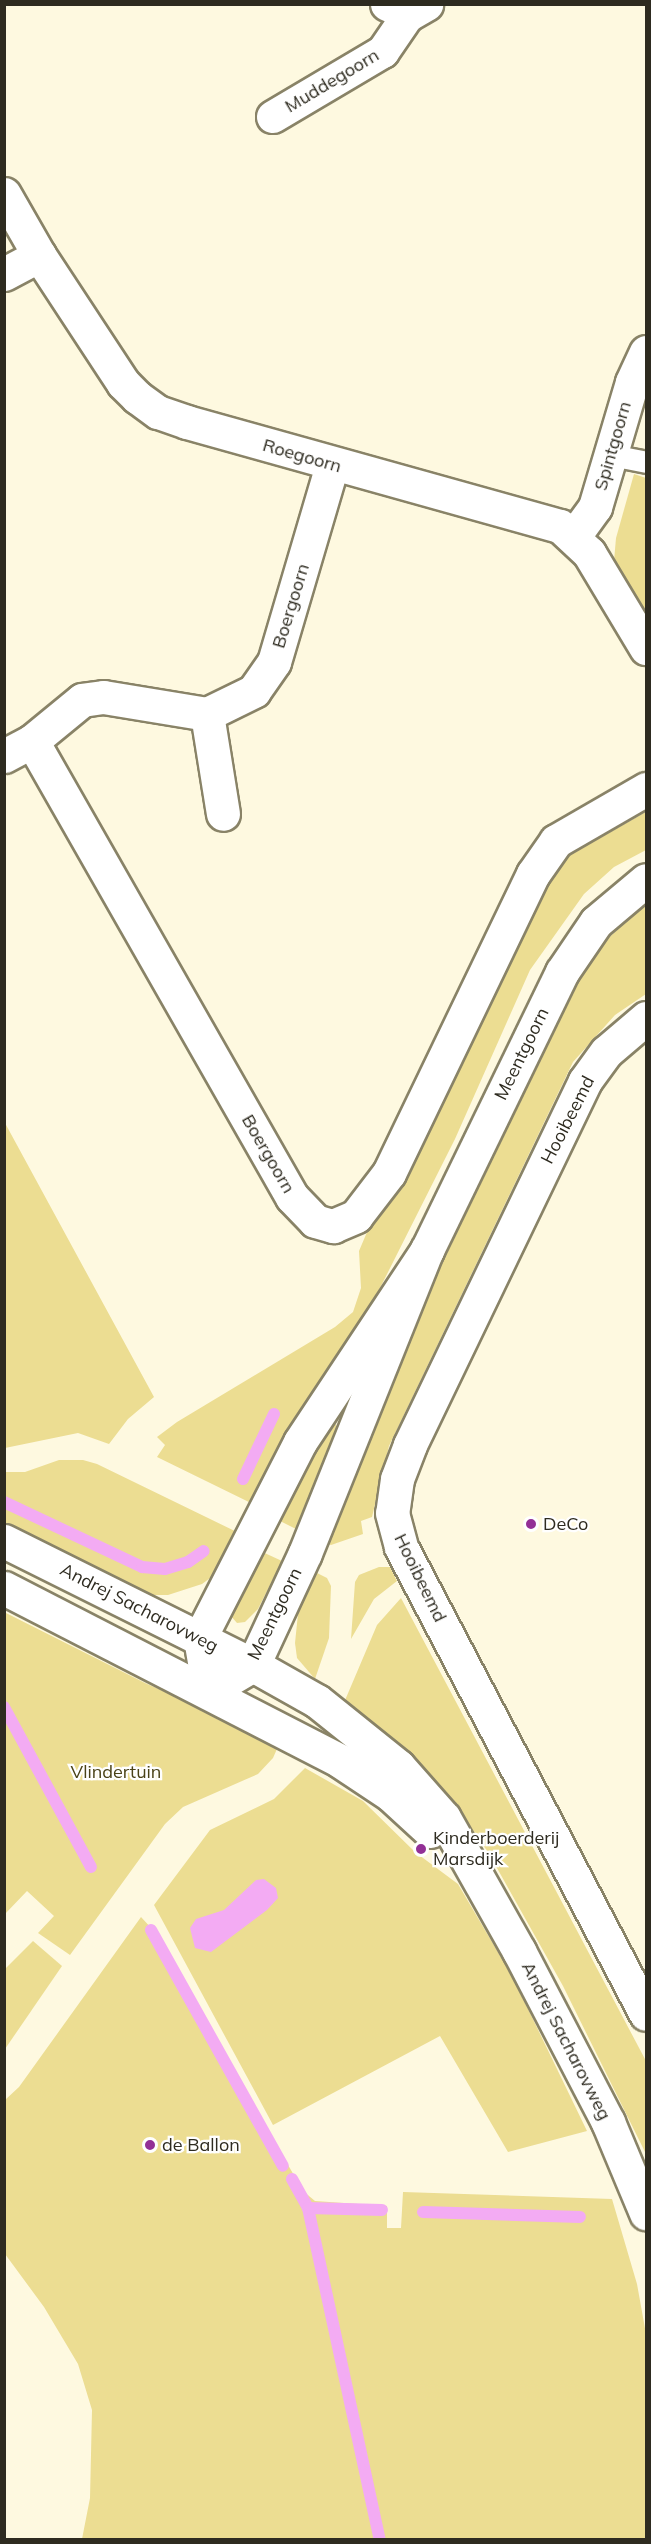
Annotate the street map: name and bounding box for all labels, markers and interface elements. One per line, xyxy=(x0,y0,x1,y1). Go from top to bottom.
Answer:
street label: Muddegoorn xyxy=(281,45,383,117)
street label: Spintgoorn xyxy=(590,399,636,493)
street label: Roegoorn xyxy=(260,434,344,478)
street label: Boergoorn xyxy=(268,561,314,651)
street label: Meentgoorn xyxy=(490,1004,554,1104)
street label: Hooibeemd xyxy=(537,1072,599,1168)
street label: Boergoorn xyxy=(237,1111,299,1197)
place label: DeCo xyxy=(543,1513,588,1535)
marker: DeCo xyxy=(524,1517,538,1531)
street label: Hooibeemd xyxy=(389,1530,451,1626)
street label: Andrej Sacharovweg xyxy=(56,1559,222,1657)
street label: Meentgoorn xyxy=(243,1564,307,1664)
park label: Vlindertuin xyxy=(71,1761,161,1783)
place label: Kinderboerderij Marsdijk xyxy=(433,1828,559,1870)
marker: Kinderboerderij Marsdijk xyxy=(414,1842,428,1856)
street label: Andrej Sacharovweg xyxy=(517,1958,615,2124)
place label: de Ballon xyxy=(162,2134,240,2156)
marker: de Ballon xyxy=(143,2138,157,2152)

